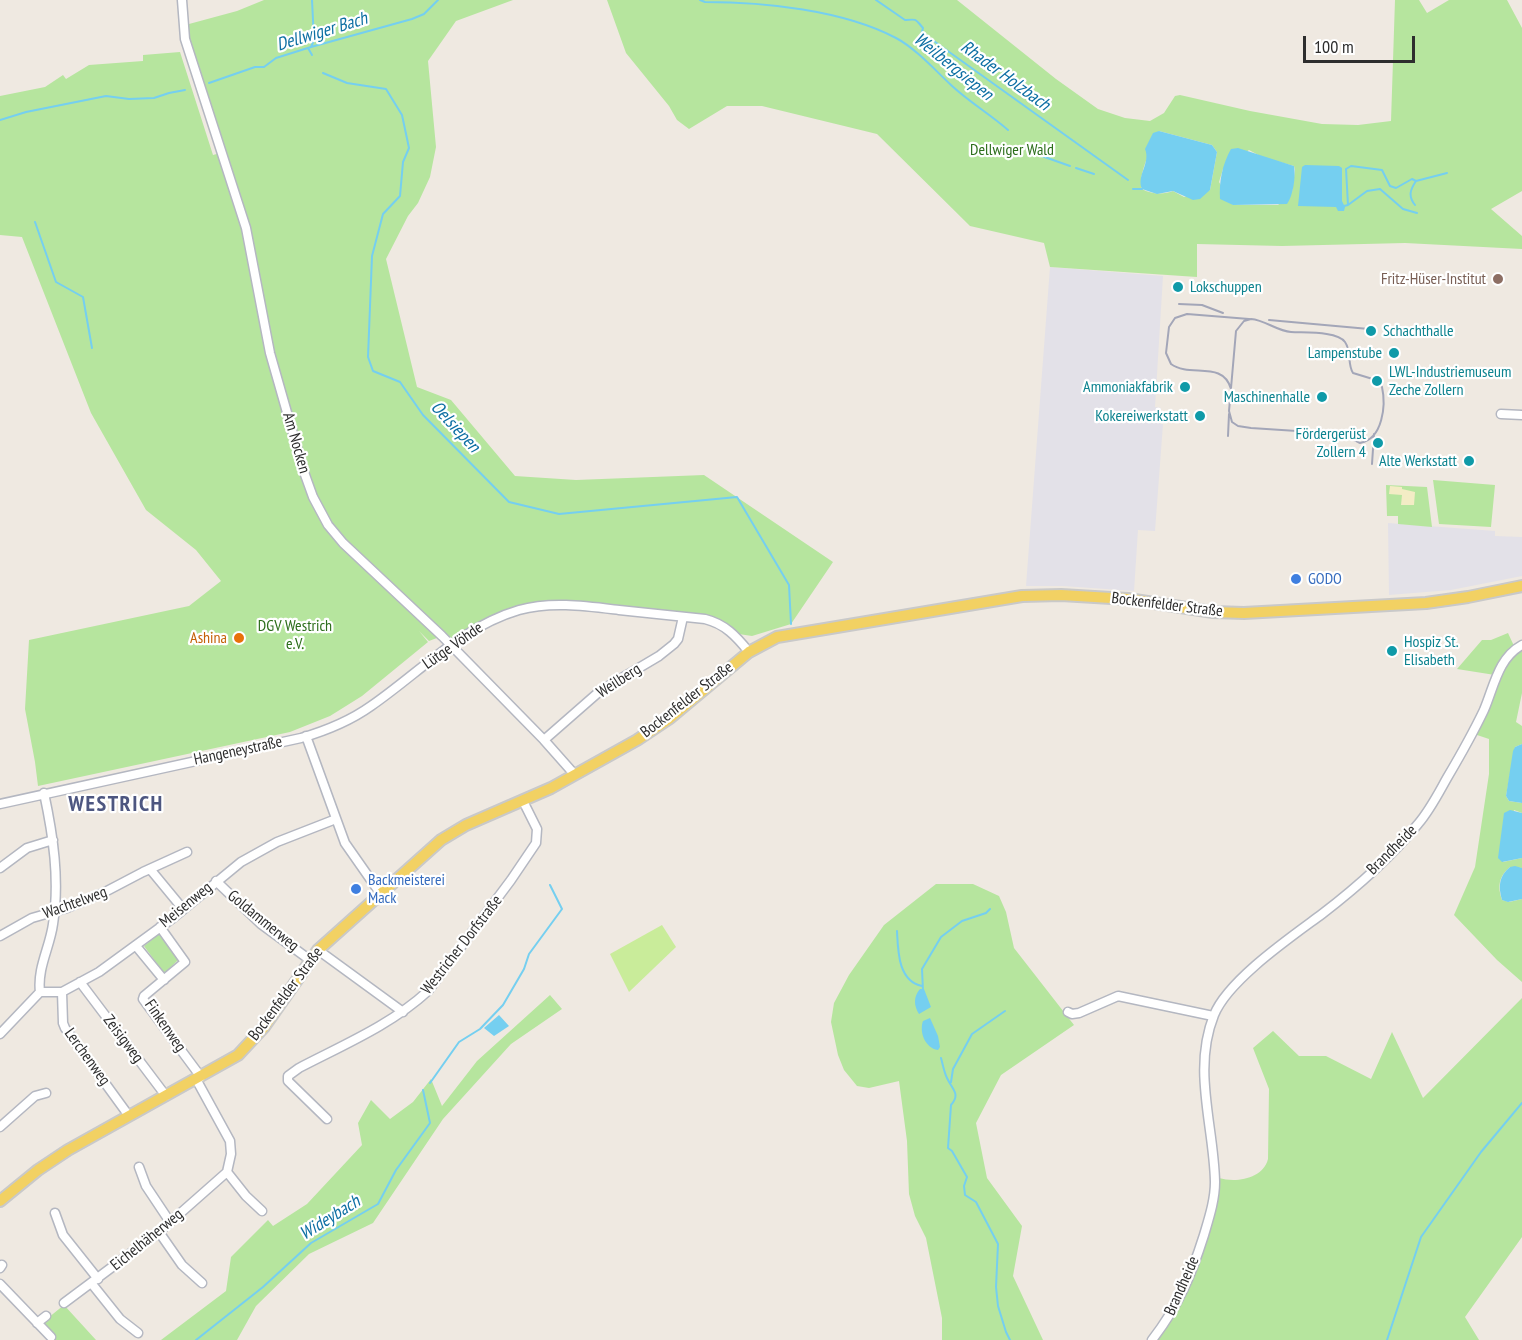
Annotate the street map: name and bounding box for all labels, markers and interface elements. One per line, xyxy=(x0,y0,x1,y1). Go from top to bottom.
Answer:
water label: Dellwiger Bach xyxy=(274,8,370,56)
scale bar xyxy=(1306,24,1418,62)
water label: Weilbergsiepen xyxy=(909,29,997,105)
text: 100 m xyxy=(1314,35,1354,58)
water label: Rhader Holzbach xyxy=(956,36,1054,116)
park label: Dellwiger Wald xyxy=(970,140,1054,160)
place label: Fritz-Hüser-Institut xyxy=(1381,269,1486,289)
marker: Fritz-Hüser-Institut xyxy=(1491,272,1505,286)
place label: Lokschuppen xyxy=(1190,277,1262,297)
marker: Lokschuppen xyxy=(1171,280,1185,294)
place label: Schachthalle xyxy=(1383,321,1454,341)
marker: Schachthalle xyxy=(1364,324,1378,338)
place label: Lampenstube xyxy=(1308,343,1382,363)
marker: Lampenstube xyxy=(1387,346,1401,360)
place label: LWL-Industriemuseum Zeche Zollern xyxy=(1389,362,1511,400)
marker: LWL-Industriemuseum Zeche Zollern xyxy=(1370,374,1384,388)
place label: Ammoniakfabrik xyxy=(1083,377,1173,397)
marker: Ammoniakfabrik xyxy=(1178,380,1192,394)
place label: Maschinenhalle xyxy=(1224,387,1310,407)
marker: Maschinenhalle xyxy=(1315,390,1329,404)
water label: Oelsiepen xyxy=(426,397,484,457)
place label: Kokereiwerkstatt xyxy=(1095,406,1188,426)
marker: Kokereiwerkstatt xyxy=(1193,409,1207,423)
street label: Am Nocken xyxy=(278,410,314,476)
place label: Fördergerüst Zollern 4 xyxy=(1296,424,1366,462)
marker: Fördergerüst Zollern 4 xyxy=(1371,436,1385,450)
place label: Alte Werkstatt xyxy=(1379,451,1457,471)
marker: Alte Werkstatt xyxy=(1462,454,1476,468)
place label: GODO xyxy=(1308,569,1342,589)
marker: GODO xyxy=(1289,572,1303,586)
street label: Bockenfelder Straße xyxy=(1110,589,1224,621)
park label: DGV Westrich e.V. xyxy=(258,616,332,654)
street label: Lütge Vöhde xyxy=(419,618,487,674)
place label: Ashina xyxy=(190,628,227,648)
marker: Ashina xyxy=(232,631,246,645)
place label: Hospiz St. Elisabeth xyxy=(1404,632,1459,670)
marker: Hospiz St. Elisabeth xyxy=(1385,644,1399,658)
street label: Bockenfelder Straße xyxy=(637,658,737,742)
street label: Weilberg xyxy=(593,660,645,702)
street label: Hangeneystraße xyxy=(192,732,284,770)
district label: WESTRICH xyxy=(68,792,164,818)
street label: Brandheide xyxy=(1363,821,1421,879)
place label: Backmeisterei Mack xyxy=(368,870,445,908)
street label: Meisenweg xyxy=(156,878,216,932)
marker: Backmeisterei Mack xyxy=(349,882,363,896)
street label: Wachtelweg xyxy=(40,883,110,923)
street label: Goldammerweg xyxy=(223,886,303,956)
street label: Westricher Dorfstraße xyxy=(417,892,507,998)
street label: Bockenfelder Straße xyxy=(245,944,327,1044)
street label: Finkenweg xyxy=(140,996,190,1056)
street label: Zeisigweg xyxy=(99,1011,147,1067)
street label: Lerchenweg xyxy=(60,1025,114,1089)
water label: Wideybach xyxy=(296,1191,364,1245)
street label: Eichelhäherweg xyxy=(107,1205,187,1275)
street label: Brandheide xyxy=(1160,1253,1204,1319)

